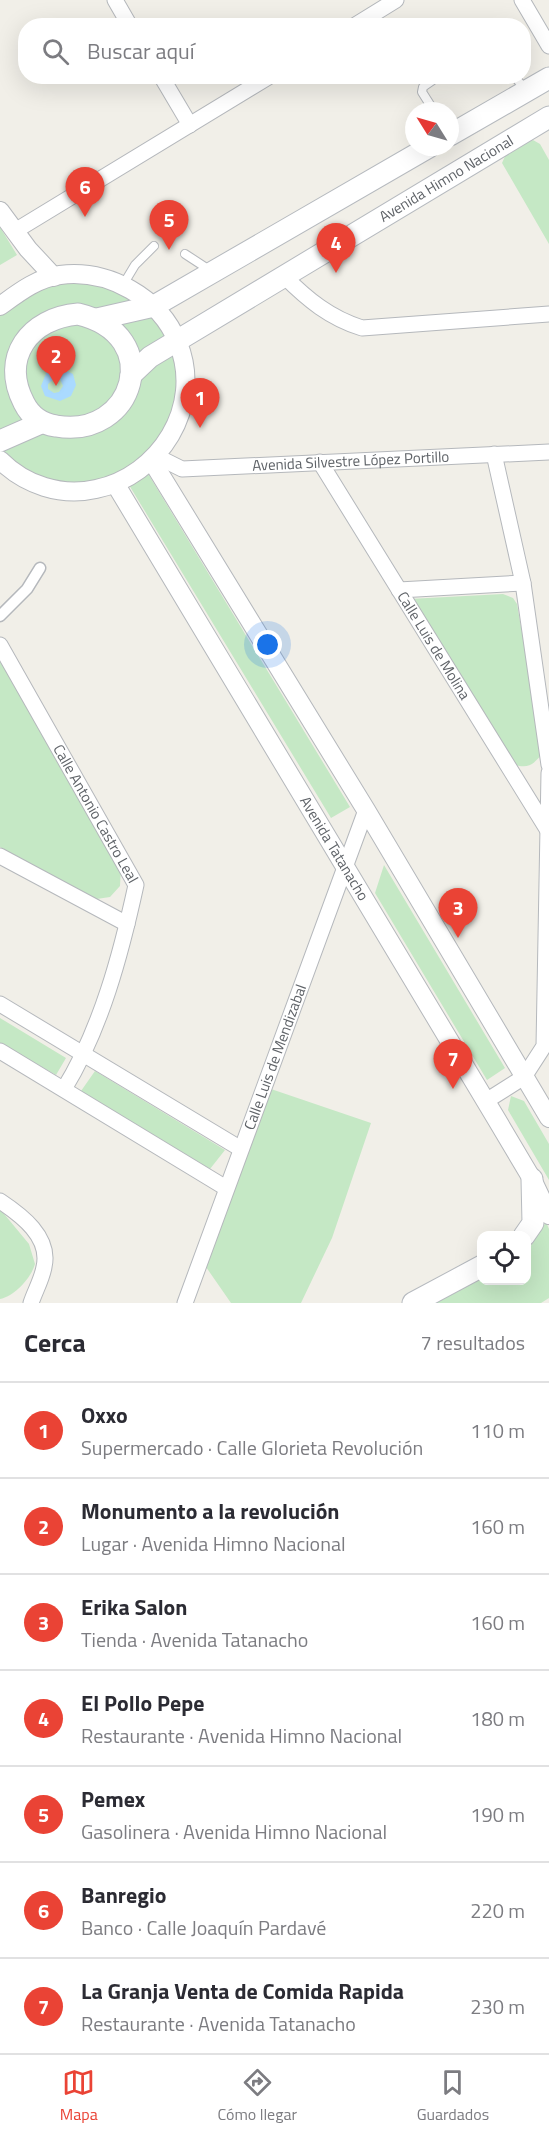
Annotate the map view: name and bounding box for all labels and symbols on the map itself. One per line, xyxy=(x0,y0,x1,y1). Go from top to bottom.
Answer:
north arrow xyxy=(405,102,459,156)
street label: Avenida Himno Nacional xyxy=(375,129,518,228)
pin: 6 xyxy=(66,168,104,217)
pin: 5 xyxy=(150,200,188,250)
pin: 4 xyxy=(316,224,356,273)
pin: 2 xyxy=(36,336,76,386)
pin: 1 xyxy=(180,378,220,428)
street label: Avenida Silvestre López Portillo xyxy=(252,445,450,477)
street label: Calle Luis de Molina xyxy=(392,587,477,705)
your location xyxy=(253,630,282,659)
street label: Calle Antonio Castro Leal xyxy=(48,740,145,887)
street label: Avenida Tatanacho xyxy=(294,792,375,905)
pin: 3 xyxy=(438,888,478,938)
street label: Calle Luis de Mendizabal xyxy=(238,981,312,1133)
pin: 7 xyxy=(434,1040,472,1089)

